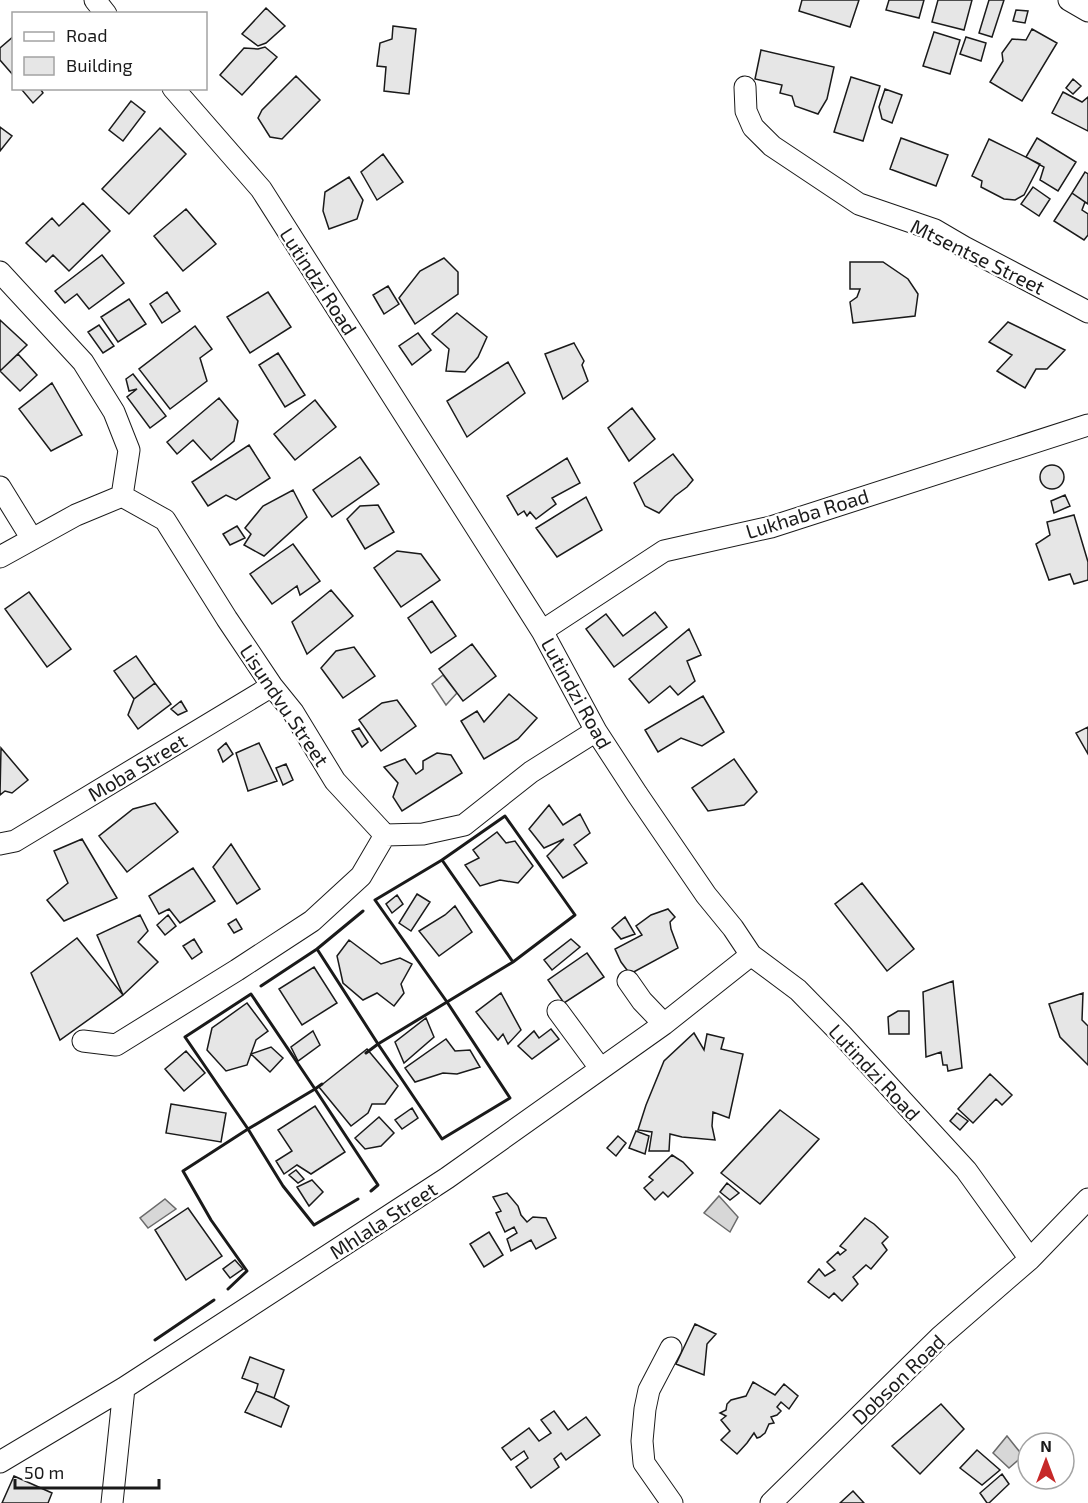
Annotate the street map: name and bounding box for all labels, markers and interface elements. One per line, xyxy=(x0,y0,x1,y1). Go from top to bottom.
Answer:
legend xyxy=(12,12,207,90)
text: Road xyxy=(66,24,107,46)
text: Building xyxy=(66,54,133,76)
street label: Mtsentse Street xyxy=(907,213,1049,299)
street label: Lutindzi Road xyxy=(275,223,363,339)
street label: Lukhaba Road xyxy=(743,483,871,543)
street label: Lutindzi Road xyxy=(537,633,617,753)
street label: Lisundvu Street xyxy=(235,639,335,771)
street label: Moba Street xyxy=(83,728,191,806)
street label: Lutindzi Road xyxy=(824,1019,926,1125)
street label: Mhlala Street xyxy=(325,1176,441,1264)
street label: Dobson Road xyxy=(847,1329,949,1429)
north arrow xyxy=(1016,1431,1076,1491)
text: N xyxy=(1040,1436,1052,1455)
scale bar xyxy=(15,1452,159,1490)
text: 50 m xyxy=(24,1461,64,1483)

